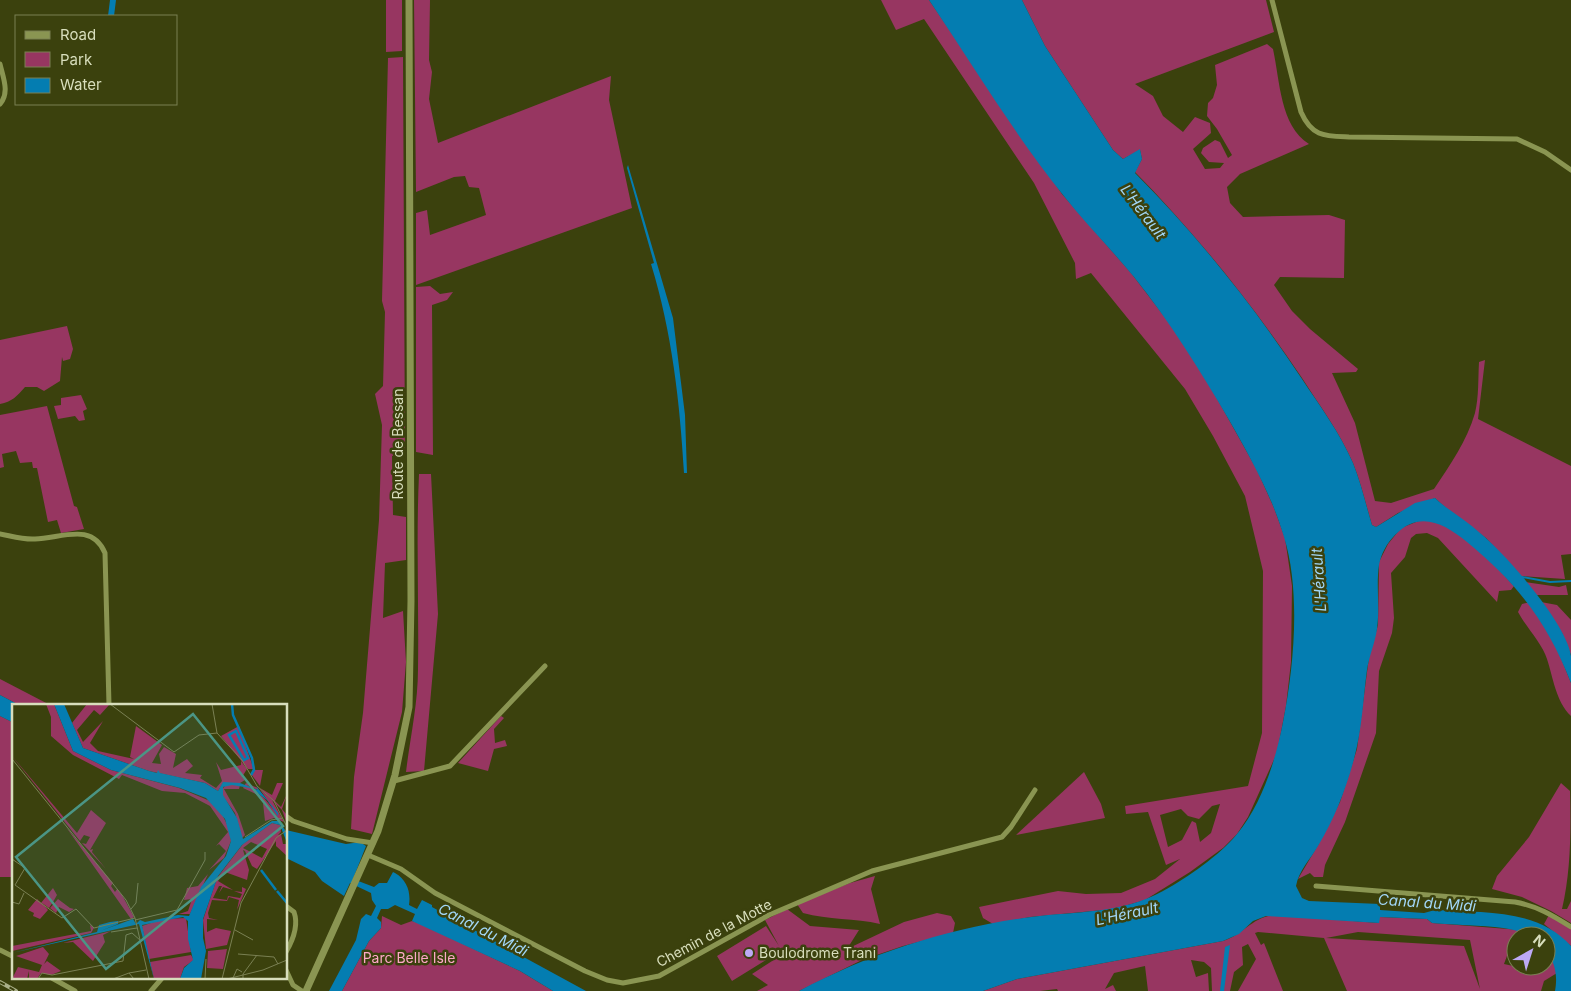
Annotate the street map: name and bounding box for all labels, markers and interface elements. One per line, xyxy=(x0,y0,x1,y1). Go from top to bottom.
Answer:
legend xyxy=(15,15,178,105)
text: Road xyxy=(60,25,96,44)
text: Park xyxy=(60,50,93,69)
text: Water xyxy=(60,75,102,94)
water label: L'Hérault xyxy=(1117,181,1171,244)
street label: Route de Bessan xyxy=(389,389,406,499)
water label: L'Hérault xyxy=(1307,547,1330,612)
inset map xyxy=(12,704,288,978)
water label: Canal du Midi xyxy=(1377,890,1477,915)
street label: Chemin de la Motte xyxy=(653,895,774,970)
water label: L'Hérault xyxy=(1094,897,1161,929)
water label: Canal du Midi xyxy=(435,899,532,961)
north arrow xyxy=(1506,926,1556,976)
text: N xyxy=(1530,931,1549,950)
place label: Boulodrome Trani xyxy=(759,944,876,961)
marker: Boulodrome Trani xyxy=(743,947,755,959)
park label: Parc Belle Isle xyxy=(363,949,455,966)

